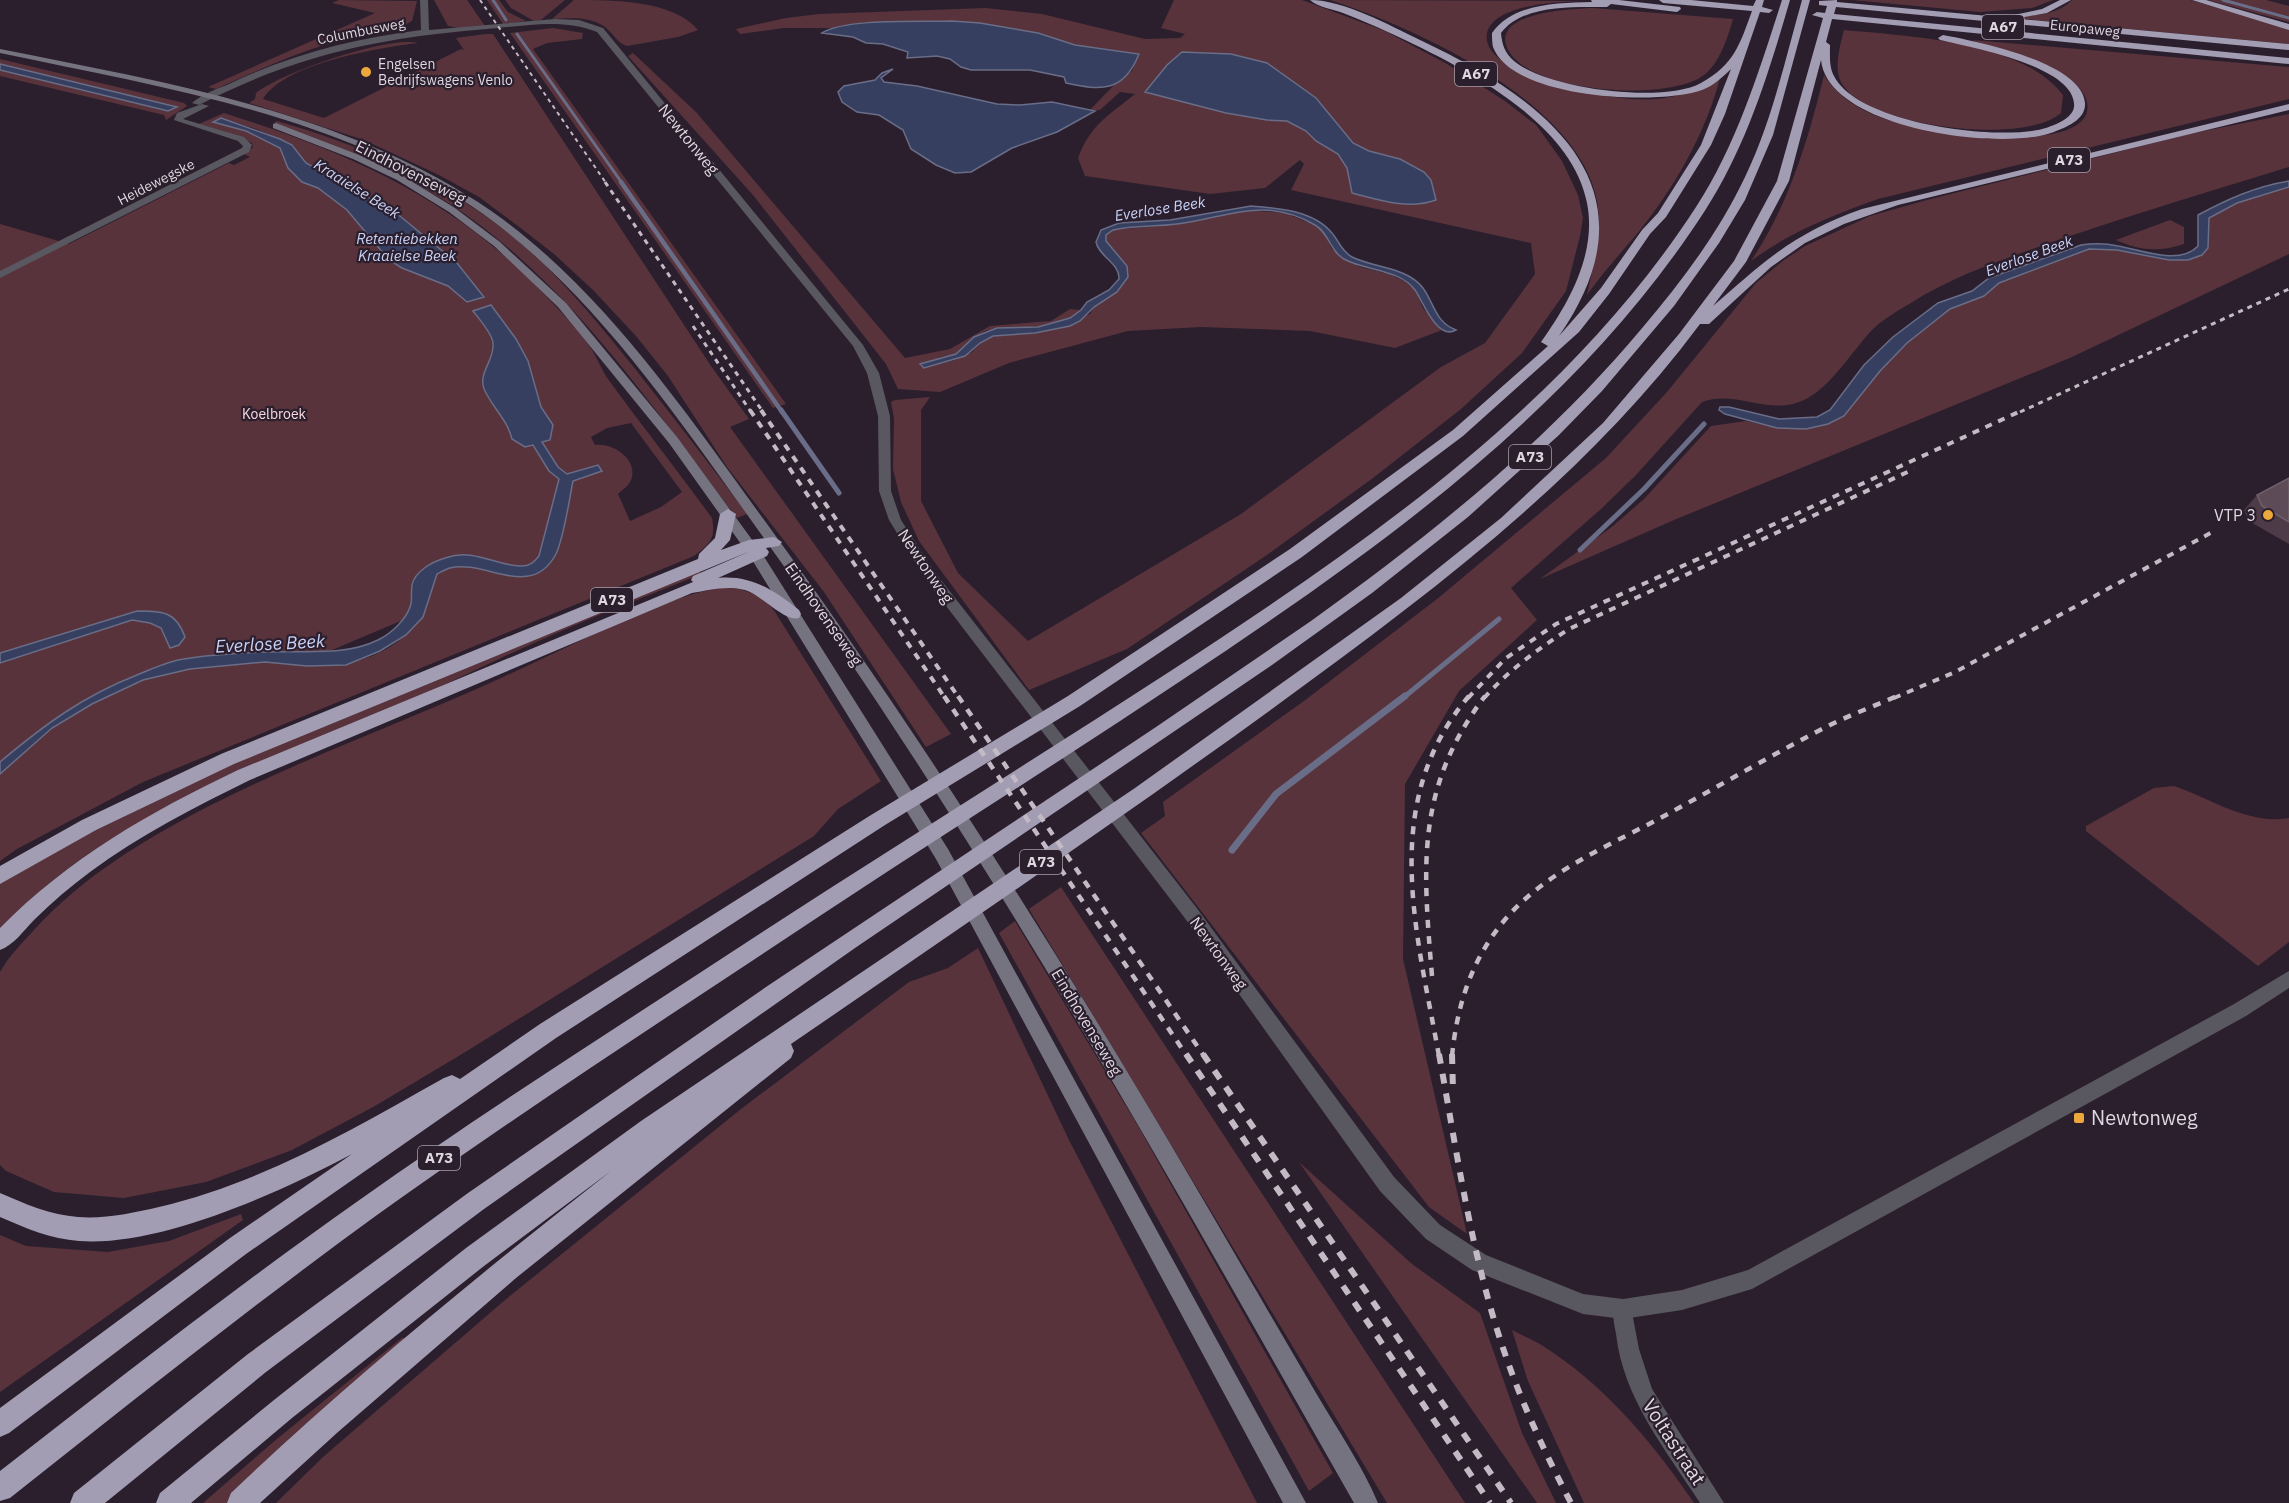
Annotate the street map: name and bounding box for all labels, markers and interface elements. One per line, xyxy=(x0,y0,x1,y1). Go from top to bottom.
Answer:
street label: Columbusweg xyxy=(316,14,407,48)
road number: A67 xyxy=(1982,15,2024,39)
street label: Europaweg xyxy=(2049,15,2122,41)
place label: Engelsen Bedrijfswagens Venlo xyxy=(378,55,513,89)
road number: A67 xyxy=(1455,62,1497,86)
marker: Engelsen Bedrijfswagens Venlo xyxy=(359,65,373,79)
street label: Newtonweg xyxy=(654,100,724,179)
street label: Eindhovenseweg xyxy=(352,136,470,209)
road number: A73 xyxy=(2048,148,2090,172)
street label: Heidewegske xyxy=(114,155,198,209)
water label: Kraaielse Beek xyxy=(311,155,404,223)
water label: Everlose Beek xyxy=(1113,192,1207,225)
water label: Retentiebekken Kraaielse Beek xyxy=(356,229,458,265)
water label: Everlose Beek xyxy=(1983,231,2075,280)
park label: Koelbroek xyxy=(242,405,307,423)
road number: A73 xyxy=(1509,445,1551,469)
place label: VTP 3 xyxy=(2214,505,2256,525)
marker: VTP 3 xyxy=(2261,508,2275,522)
street label: Newtonweg xyxy=(894,525,958,607)
street label: Eindhovenseweg xyxy=(781,559,867,670)
road number: A73 xyxy=(591,588,633,612)
water label: Everlose Beek xyxy=(214,629,326,658)
road number: A73 xyxy=(1020,850,1062,874)
street label: Newtonweg xyxy=(1186,913,1252,994)
street label: Eindhovenseweg xyxy=(1047,965,1127,1080)
place label: Newtonweg xyxy=(2091,1104,2198,1131)
marker: Newtonweg xyxy=(2072,1111,2086,1125)
road number: A73 xyxy=(418,1146,460,1170)
street label: Voltastraat xyxy=(1636,1393,1712,1490)

